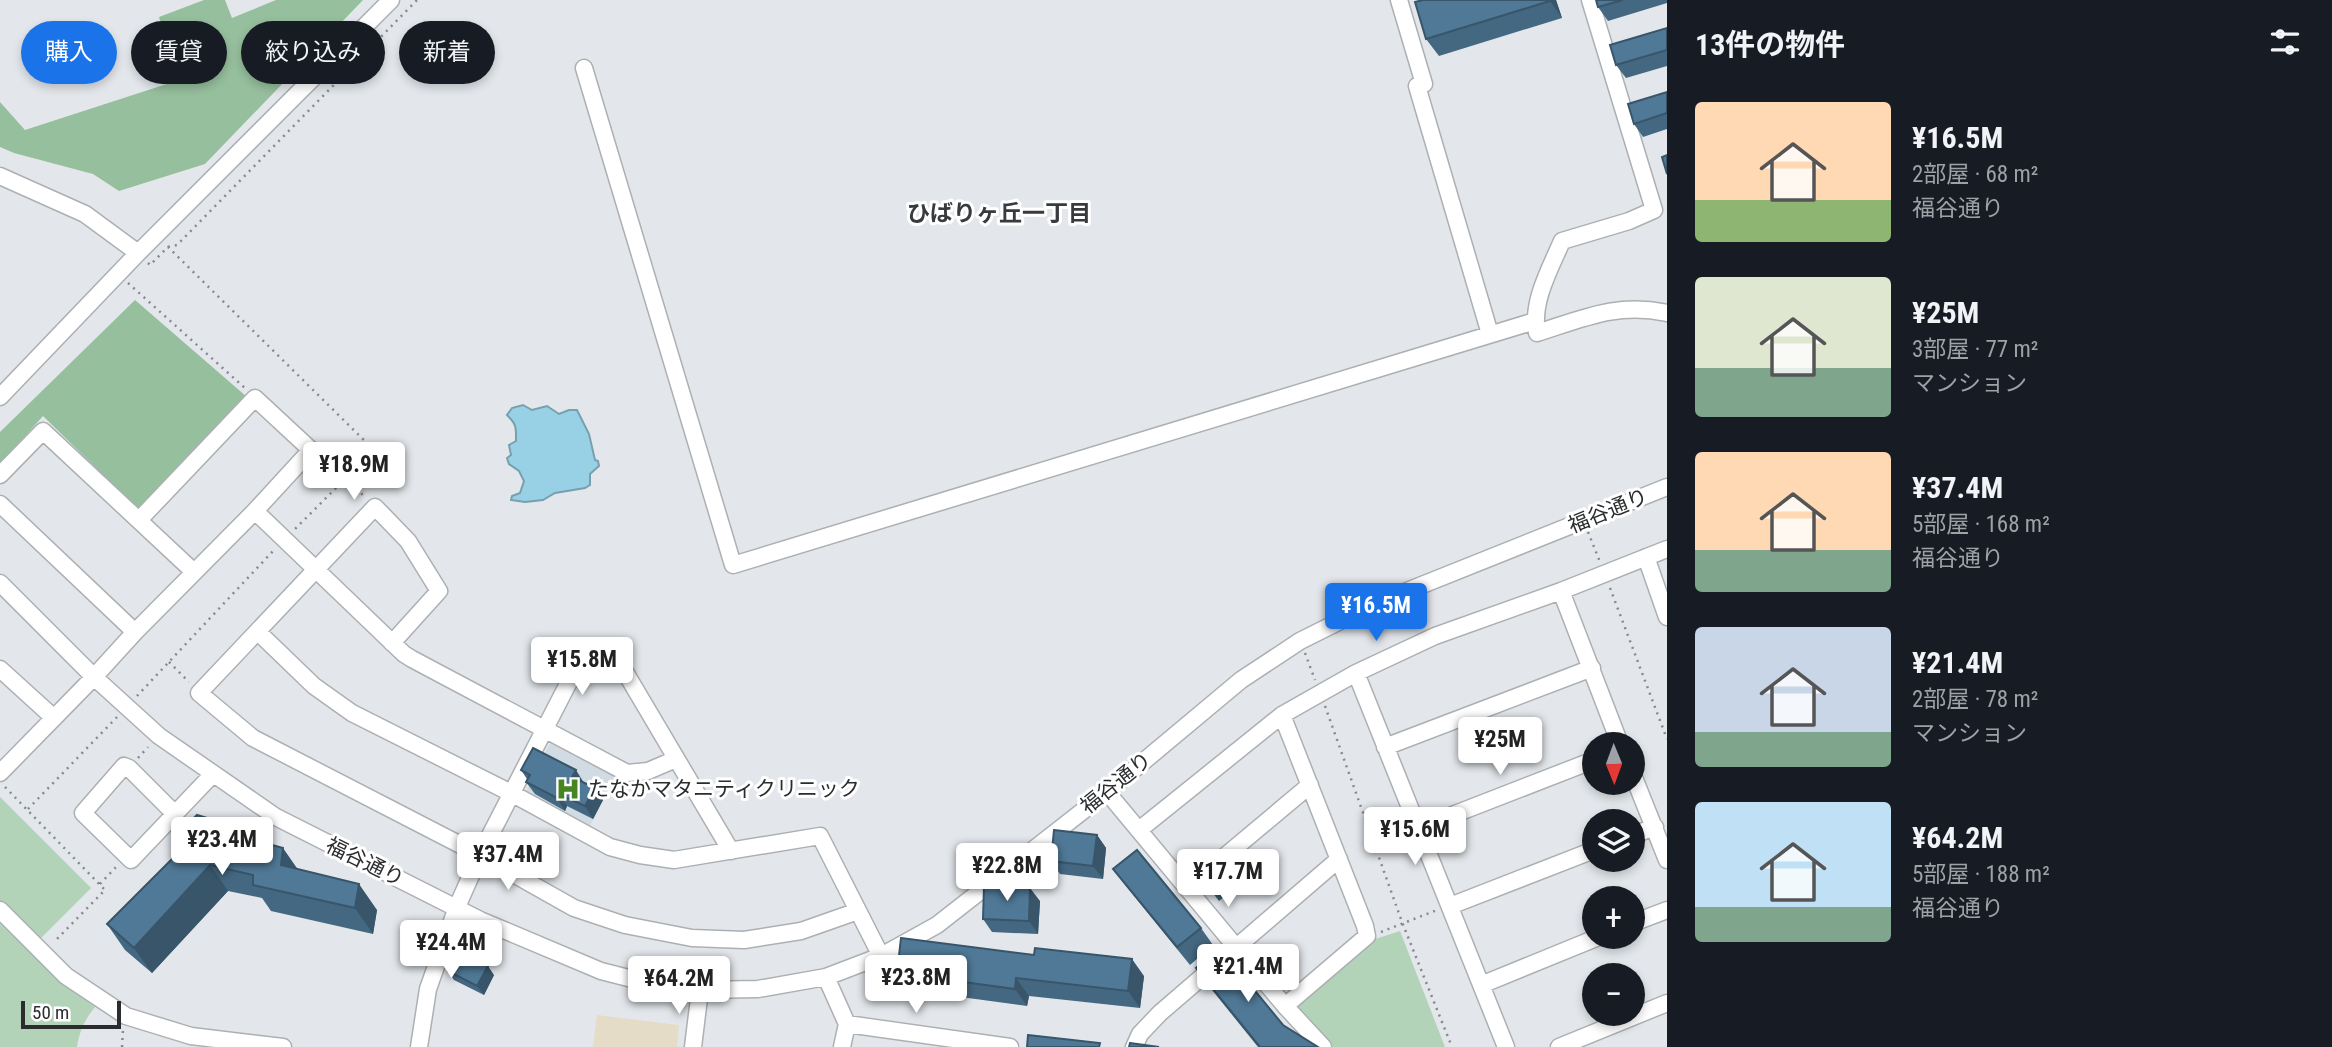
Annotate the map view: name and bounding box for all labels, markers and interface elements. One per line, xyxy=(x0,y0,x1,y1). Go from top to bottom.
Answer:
chip: 購入 xyxy=(21,21,117,84)
chip: 賃貸 xyxy=(131,21,227,84)
chip: 絞り込み xyxy=(241,21,385,84)
chip: 新着 xyxy=(399,21,495,84)
icon: filters xyxy=(2266,23,2304,61)
text: 13件の物件 xyxy=(1695,27,1845,62)
text: ¥16.5M xyxy=(1912,120,2003,155)
icon: home xyxy=(1751,130,1835,214)
text: 2部屋 · 68 m² xyxy=(1912,161,2038,188)
text: 福谷通り xyxy=(1912,195,2004,222)
district label: ひばりヶ丘一丁目 xyxy=(907,200,1091,227)
text: ¥25M xyxy=(1912,295,1979,330)
icon: home xyxy=(1751,305,1835,389)
text: 3部屋 · 77 m² xyxy=(1912,336,2038,363)
text: マンション xyxy=(1912,370,2027,397)
pin: ¥18.9M xyxy=(297,442,411,502)
text: ¥18.9M xyxy=(319,451,389,478)
text: ¥37.4M xyxy=(1912,470,2003,505)
icon: home xyxy=(1751,480,1835,564)
street label: 福谷通り xyxy=(1565,484,1651,538)
text: 5部屋 · 168 m² xyxy=(1912,511,2050,538)
text: 福谷通り xyxy=(1912,545,2004,572)
pin: ¥16.5M xyxy=(1319,584,1433,643)
text: ¥16.5M xyxy=(1341,592,1411,619)
pin: ¥15.8M xyxy=(525,638,639,697)
text: ¥21.4M xyxy=(1912,645,2003,680)
text: ¥15.8M xyxy=(547,646,617,673)
icon: home xyxy=(1751,655,1835,739)
text: 2部屋 · 78 m² xyxy=(1912,686,2038,713)
pin: ¥25M xyxy=(1459,718,1541,777)
text: マンション xyxy=(1912,720,2027,747)
text: ¥25M xyxy=(1474,726,1526,753)
north arrow xyxy=(1582,732,1645,794)
map controls xyxy=(1582,732,1645,1026)
street label: 福谷通り xyxy=(1076,747,1156,819)
hospital icon: たなかマタニティクリニック xyxy=(554,775,582,803)
place label: たなかマタニティクリニック xyxy=(588,777,860,801)
pin: ¥15.6M xyxy=(1358,808,1472,867)
button: layers xyxy=(1582,809,1645,872)
text: ¥15.6M xyxy=(1380,816,1450,843)
pin: ¥23.4M xyxy=(165,818,279,877)
text: ¥64.2M xyxy=(1912,820,2003,855)
text: ¥23.4M xyxy=(187,826,257,853)
icon: home xyxy=(1751,830,1835,914)
pin: ¥37.4M xyxy=(451,832,565,892)
street label: 福谷通り xyxy=(322,833,408,891)
text: ¥37.4M xyxy=(473,841,543,868)
pin: ¥22.8M xyxy=(950,844,1064,903)
pin: ¥17.7M xyxy=(1171,850,1285,909)
text: ¥22.8M xyxy=(972,852,1042,879)
text: ¥17.7M xyxy=(1193,858,1263,885)
text: 5部屋 · 188 m² xyxy=(1912,861,2050,888)
button: + xyxy=(1582,886,1645,949)
text: 福谷通り xyxy=(1912,895,2004,922)
pin: ¥24.4M xyxy=(394,920,508,980)
text: ¥24.4M xyxy=(416,929,486,956)
pin: ¥21.4M xyxy=(1191,944,1305,1004)
text: ¥21.4M xyxy=(1213,953,1283,980)
pin: ¥64.2M xyxy=(622,956,736,1016)
pin: ¥23.8M xyxy=(859,956,973,1015)
button: − xyxy=(1582,963,1645,1026)
text: ¥23.8M xyxy=(881,964,951,991)
text: ¥64.2M xyxy=(644,965,714,992)
scale bar xyxy=(21,998,121,1030)
text: 50 m xyxy=(32,1001,69,1024)

